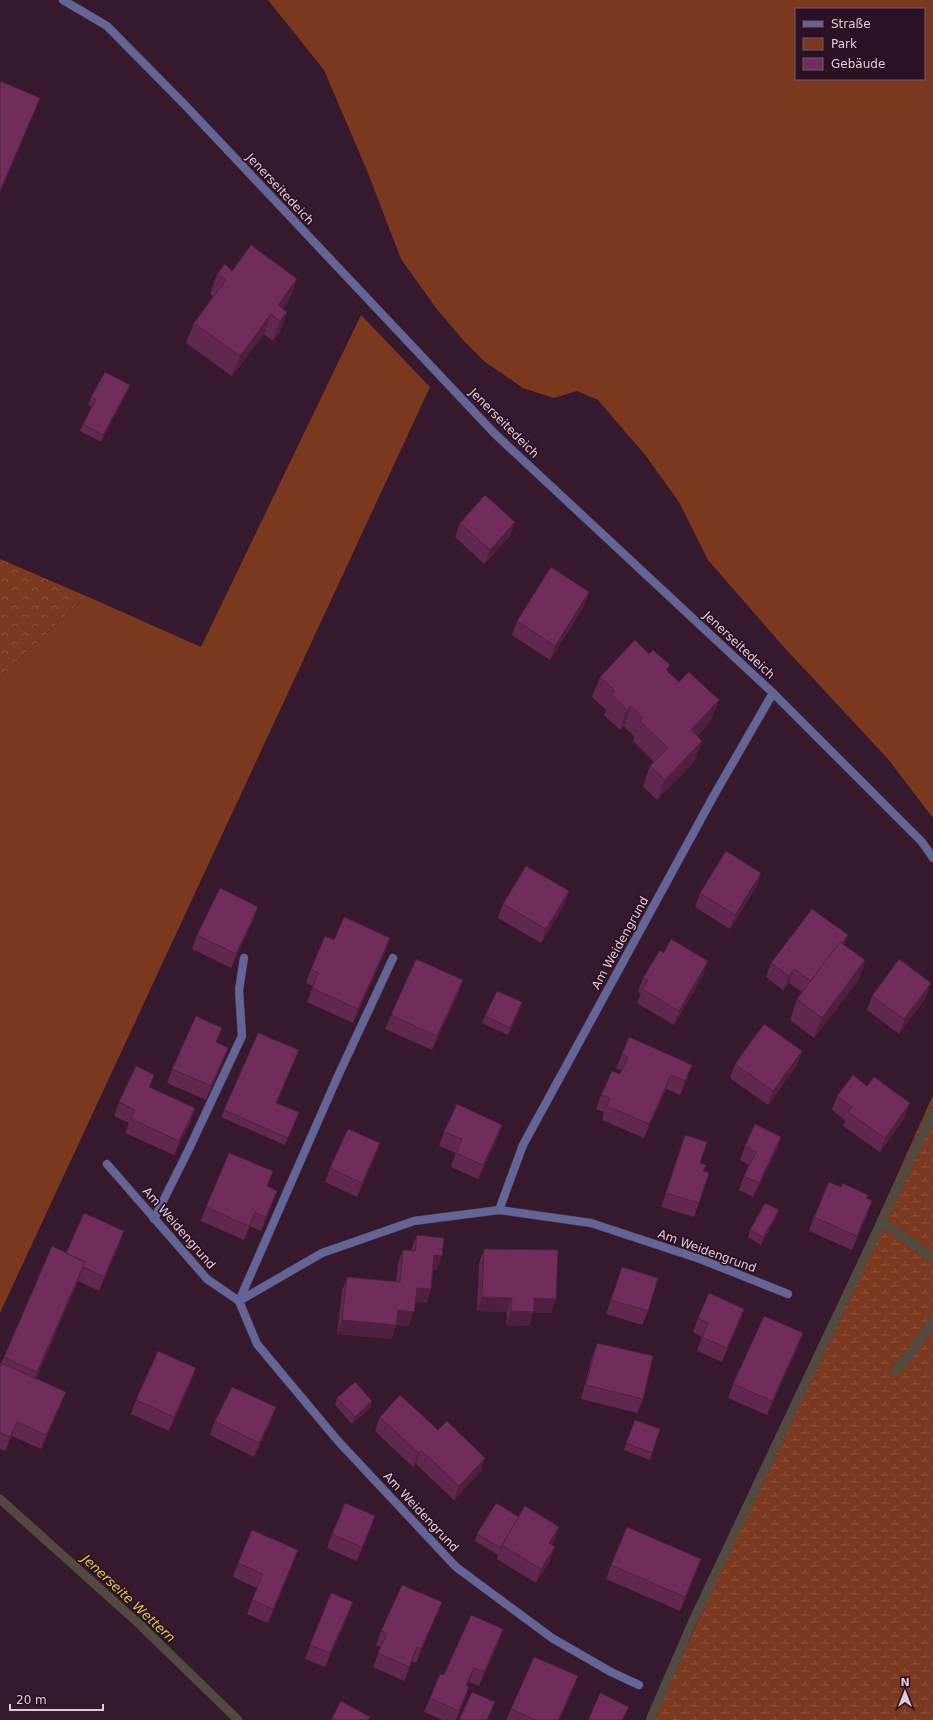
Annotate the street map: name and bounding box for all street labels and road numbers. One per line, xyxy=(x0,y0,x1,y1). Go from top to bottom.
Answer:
street label: Jenerseitedeich xyxy=(243,150,317,228)
street label: Jenerseitedeich xyxy=(466,385,542,461)
street label: Jenerseitedeich xyxy=(700,608,778,682)
street label: Am Weidengrund xyxy=(589,894,651,992)
street label: Am Weidengrund xyxy=(140,1184,218,1272)
street label: Am Weidengrund xyxy=(656,1227,758,1275)
street label: Am Weidengrund xyxy=(381,1469,461,1555)

